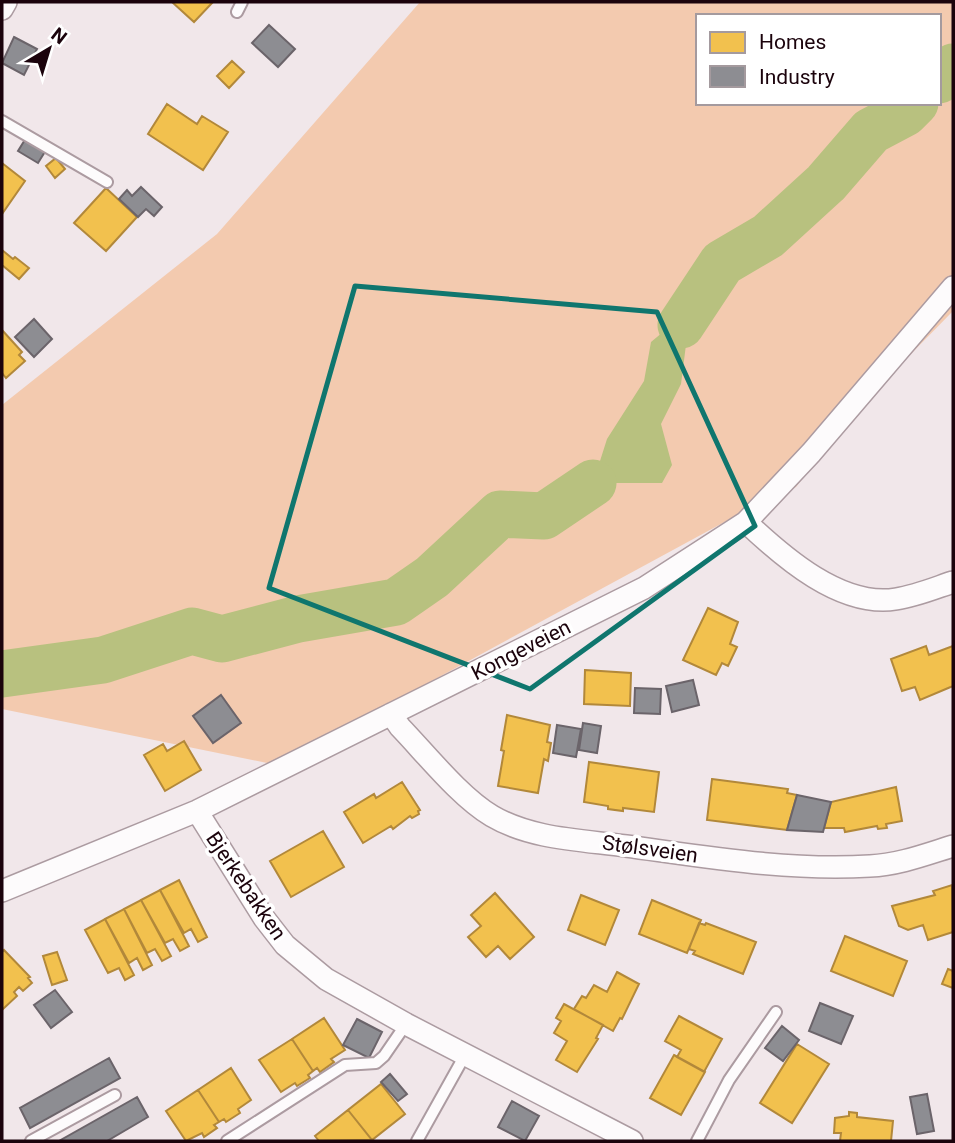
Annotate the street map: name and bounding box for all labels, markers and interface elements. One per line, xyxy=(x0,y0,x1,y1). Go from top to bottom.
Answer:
north arrow xyxy=(14,14,84,84)
legend xyxy=(696,14,941,105)
text: N xyxy=(47,23,72,49)
text: Homes xyxy=(759,30,826,54)
text: Industry xyxy=(759,65,835,89)
street label: Kongeveien xyxy=(467,615,575,685)
street label: Bjerkebakken xyxy=(201,827,291,945)
street label: Stølsveien xyxy=(601,830,699,868)

